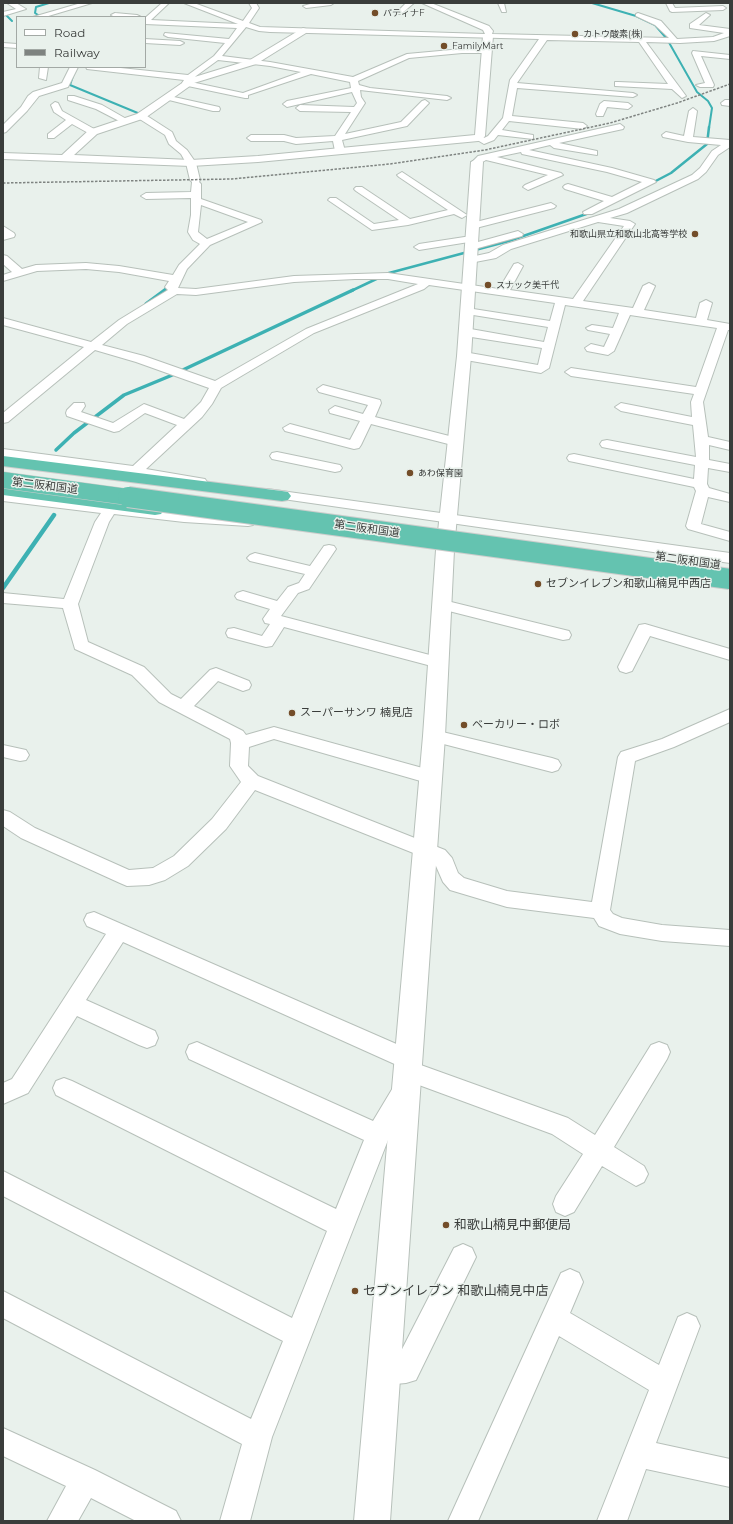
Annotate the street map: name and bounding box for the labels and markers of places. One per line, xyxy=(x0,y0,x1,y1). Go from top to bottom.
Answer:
marker: パティナF xyxy=(370,8,380,18)
place label: パティナF xyxy=(383,8,425,18)
marker: カトウ酸素(株) xyxy=(570,29,580,39)
place label: カトウ酸素(株) xyxy=(583,29,643,39)
marker: FamilyMart xyxy=(439,41,449,51)
place label: FamilyMart xyxy=(452,41,503,51)
place label: 和歌山県立和歌山北高等学校 xyxy=(570,229,687,239)
marker: 和歌山県立和歌山北高等学校 xyxy=(690,229,700,239)
marker: スナック美千代 xyxy=(483,280,493,290)
place label: スナック美千代 xyxy=(496,280,559,290)
marker: あわ保育園 xyxy=(405,468,415,478)
place label: あわ保育園 xyxy=(418,468,463,478)
place label: セブンイレブン和歌山楠見中西店 xyxy=(546,577,711,591)
marker: セブンイレブン和歌山楠見中西店 xyxy=(533,579,543,589)
place label: スーパーサンワ 楠見店 xyxy=(300,706,413,720)
marker: スーパーサンワ 楠見店 xyxy=(287,708,297,718)
place label: ベーカリー・ロボ xyxy=(472,718,560,732)
marker: ベーカリー・ロボ xyxy=(459,720,469,730)
place label: 和歌山楠見中郵便局 xyxy=(454,1217,571,1233)
marker: 和歌山楠見中郵便局 xyxy=(441,1220,451,1230)
place label: セブンイレブン 和歌山楠見中店 xyxy=(363,1283,548,1299)
marker: セブンイレブン 和歌山楠見中店 xyxy=(350,1286,360,1296)

